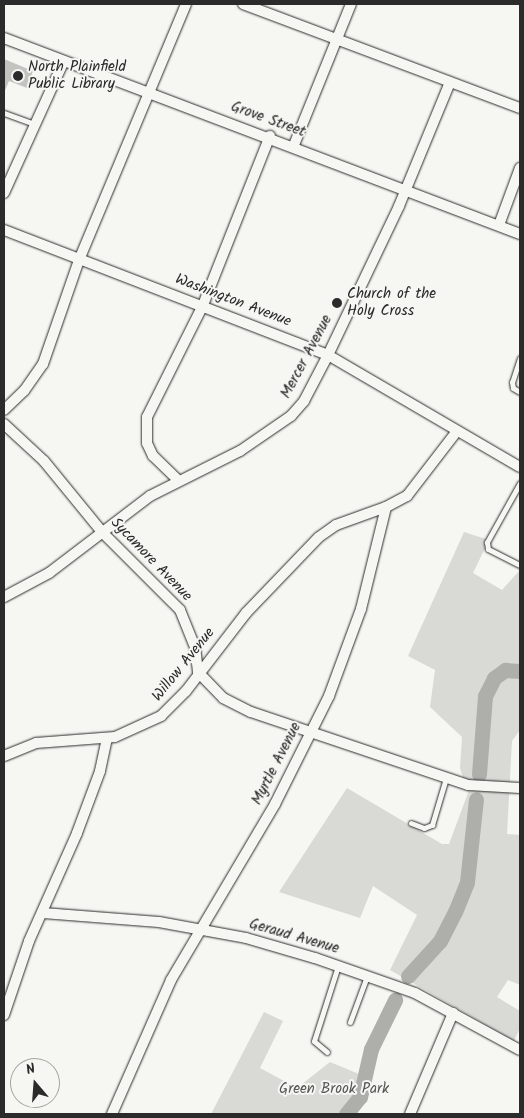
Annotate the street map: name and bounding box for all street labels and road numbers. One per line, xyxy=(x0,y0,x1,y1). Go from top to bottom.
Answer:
street label: Grove Street xyxy=(228,98,308,142)
street label: Washington Avenue xyxy=(173,271,293,331)
street label: Mercer Avenue xyxy=(277,312,337,402)
street label: Sycamore Avenue xyxy=(107,514,195,606)
street label: Willow Avenue xyxy=(149,624,219,706)
street label: Myrtle Avenue xyxy=(248,720,306,808)
street label: Geraud Avenue xyxy=(247,916,341,958)

